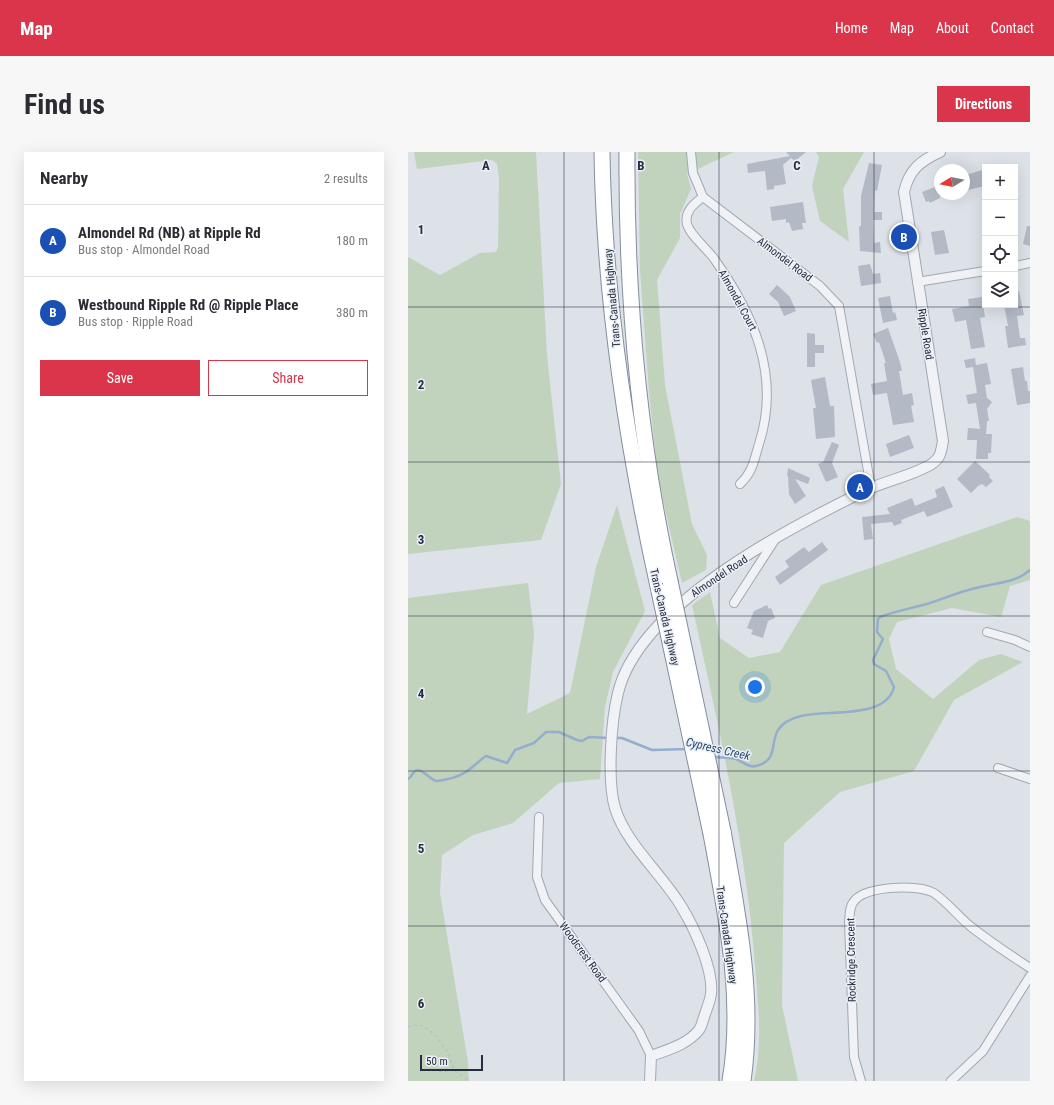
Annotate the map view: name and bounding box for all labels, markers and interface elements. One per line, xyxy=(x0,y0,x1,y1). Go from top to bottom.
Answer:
text: Map xyxy=(20,17,53,40)
text: Home xyxy=(835,20,868,36)
text: Map xyxy=(890,20,914,36)
text: About xyxy=(936,20,969,36)
text: Contact xyxy=(991,20,1034,36)
button: Directions xyxy=(937,86,1030,122)
text: Find us xyxy=(24,88,105,121)
text: A xyxy=(482,158,490,173)
text: B xyxy=(637,158,645,173)
text: C xyxy=(793,158,801,173)
north arrow xyxy=(934,164,970,200)
map controls xyxy=(982,164,1018,308)
button: + xyxy=(982,164,1018,200)
text: Nearby xyxy=(40,168,88,188)
text: 2 results xyxy=(324,171,368,186)
button: − xyxy=(982,200,1018,236)
text: 1 xyxy=(418,222,424,237)
pin: B xyxy=(891,222,917,252)
text: Almondel Rd (NB) at Ripple Rd xyxy=(78,224,261,242)
text: A xyxy=(49,233,57,248)
text: 180 m xyxy=(336,233,368,248)
street label: Almondel Road xyxy=(755,234,815,284)
button: locate xyxy=(982,236,1018,272)
text: Bus stop · Almondel Road xyxy=(78,242,210,257)
street label: Trans-Canada Highway xyxy=(602,248,623,348)
street label: Almondel Court xyxy=(715,268,760,333)
button: layers xyxy=(982,272,1018,308)
text: Westbound Ripple Rd @ Ripple Place xyxy=(78,296,298,314)
text: B xyxy=(49,305,57,320)
text: 380 m xyxy=(336,305,368,320)
street label: Ripple Road xyxy=(915,308,936,361)
text: Bus stop · Ripple Road xyxy=(78,314,193,329)
button: Save xyxy=(40,360,200,396)
button: Share xyxy=(208,360,368,396)
text: 2 xyxy=(418,377,425,392)
pin: A xyxy=(847,472,873,502)
text: 3 xyxy=(418,532,424,547)
street label: Almondel Road xyxy=(688,553,750,600)
street label: Trans-Canada Highway xyxy=(647,567,682,667)
your location xyxy=(745,677,765,697)
text: 4 xyxy=(418,686,425,701)
water label: Cypress Creek xyxy=(684,735,752,763)
text: 5 xyxy=(418,841,425,856)
street label: Trans-Canada Highway xyxy=(713,885,740,985)
street label: Rockridge Crescent xyxy=(844,918,859,1002)
street label: Woodcrest Road xyxy=(556,920,609,985)
text: 6 xyxy=(418,996,425,1011)
scale bar xyxy=(420,1053,483,1072)
text: 50 m xyxy=(426,1055,448,1068)

